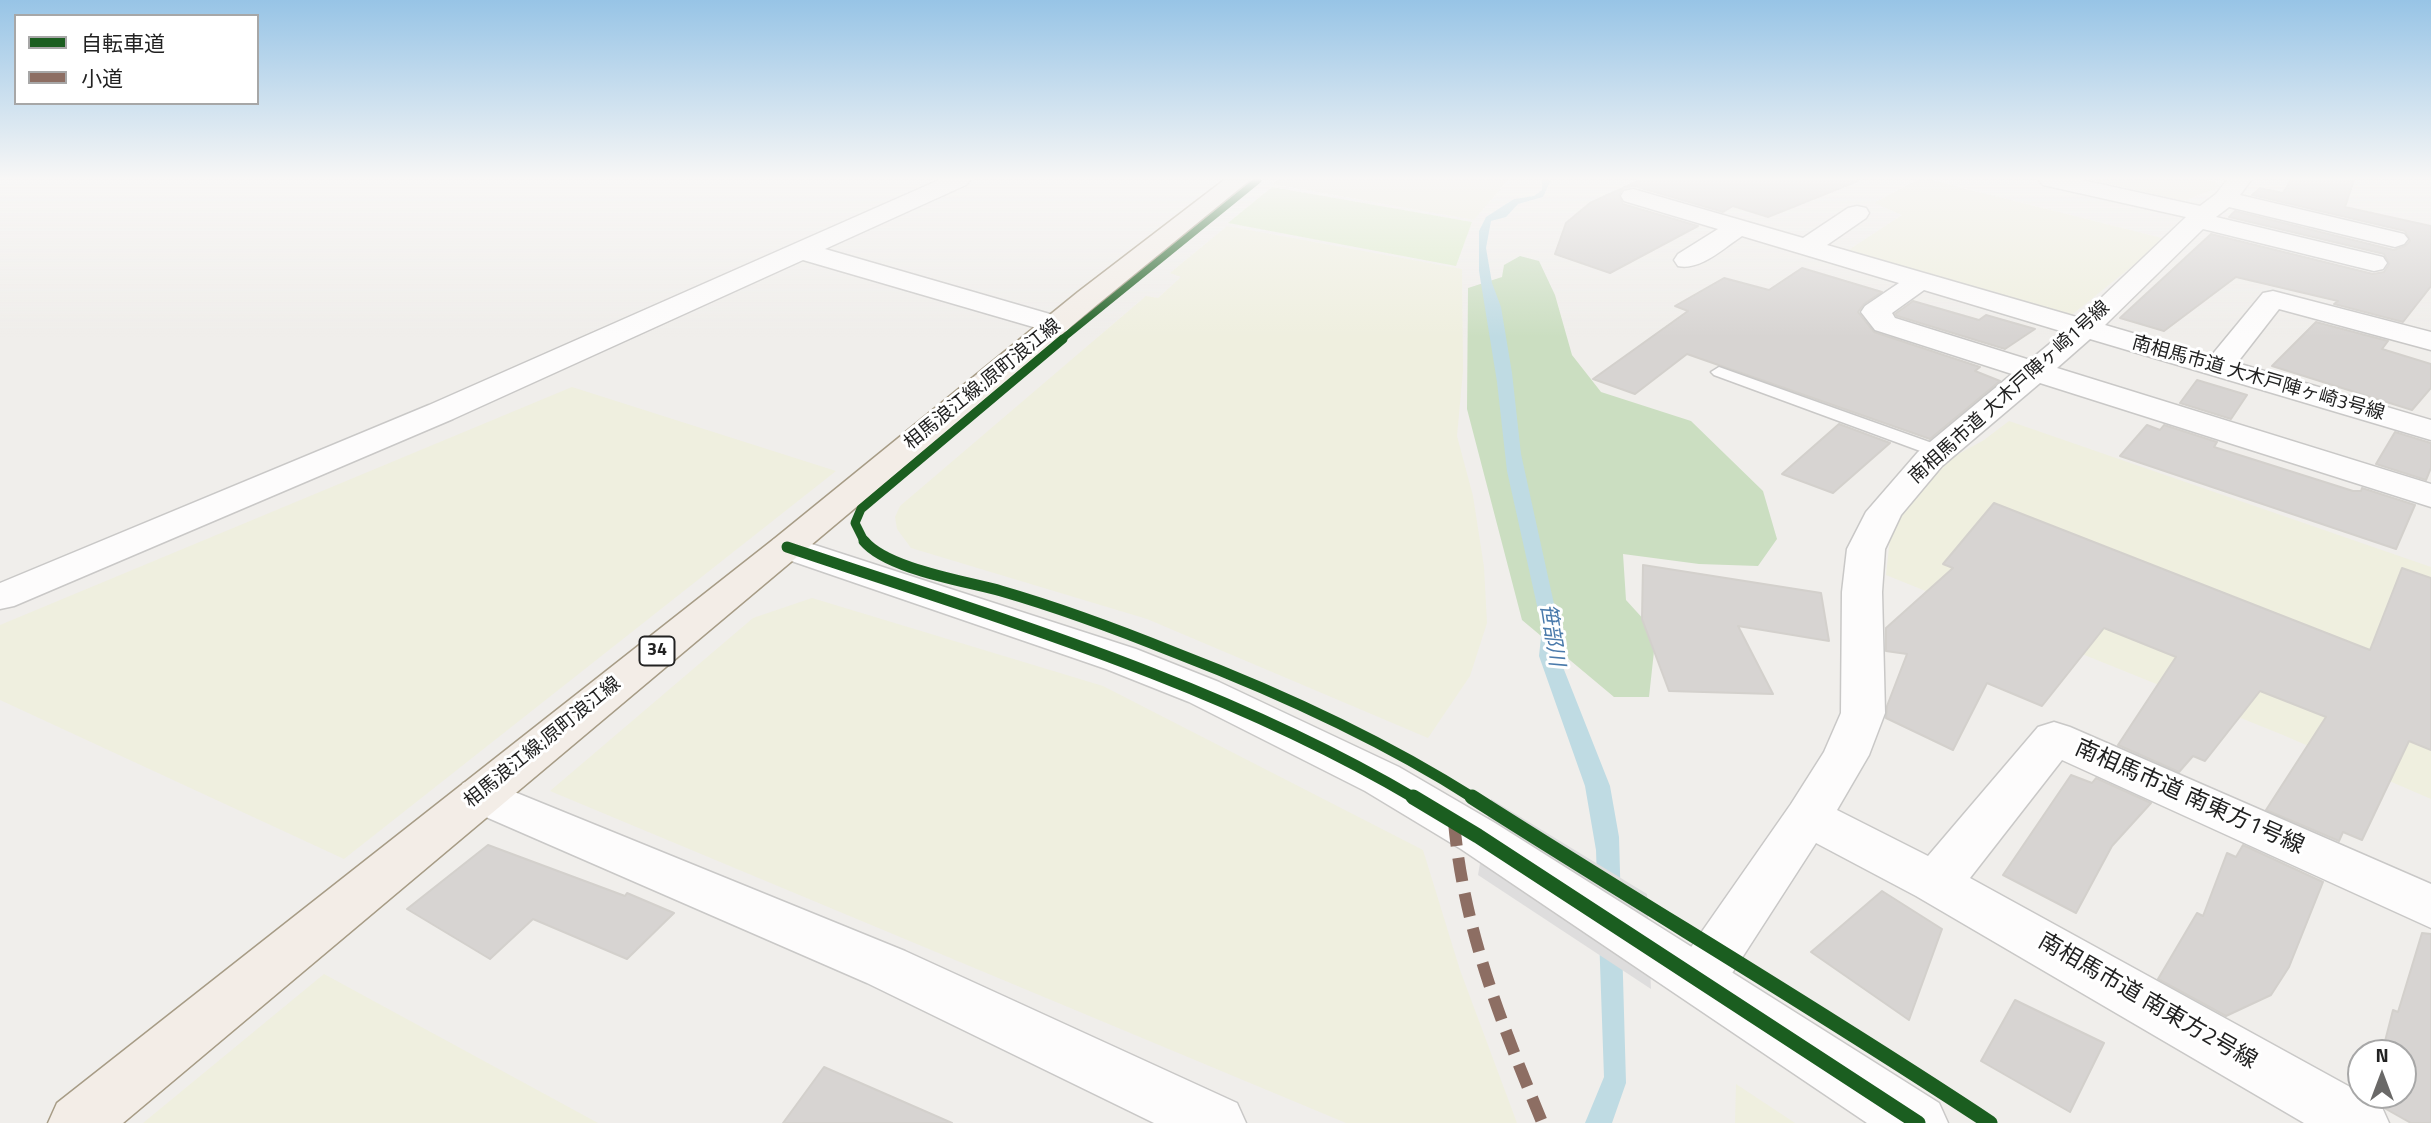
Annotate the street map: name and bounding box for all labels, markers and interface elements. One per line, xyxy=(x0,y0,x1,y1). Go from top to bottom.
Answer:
legend xyxy=(14,14,259,105)
text: 自転車道 xyxy=(81,27,165,59)
text: 小道 xyxy=(81,62,123,94)
street label: 南相馬市道 大木戸陣ヶ崎1号線 xyxy=(1905,297,2115,489)
street label: 相馬浪江線;原町浪江線 xyxy=(900,315,1066,455)
street label: 南相馬市道 大木戸陣ヶ崎3号線 xyxy=(2129,332,2387,426)
water label: 笹部川 xyxy=(1534,602,1568,668)
road number: 34 xyxy=(640,636,674,666)
street label: 相馬浪江線;原町浪江線 xyxy=(460,673,626,813)
street label: 南相馬市道 南東方1号線 xyxy=(2070,735,2308,861)
street label: 南相馬市道 南東方2号線 xyxy=(2033,928,2261,1076)
north arrow xyxy=(2347,1039,2417,1109)
text: N xyxy=(2375,1040,2389,1069)

